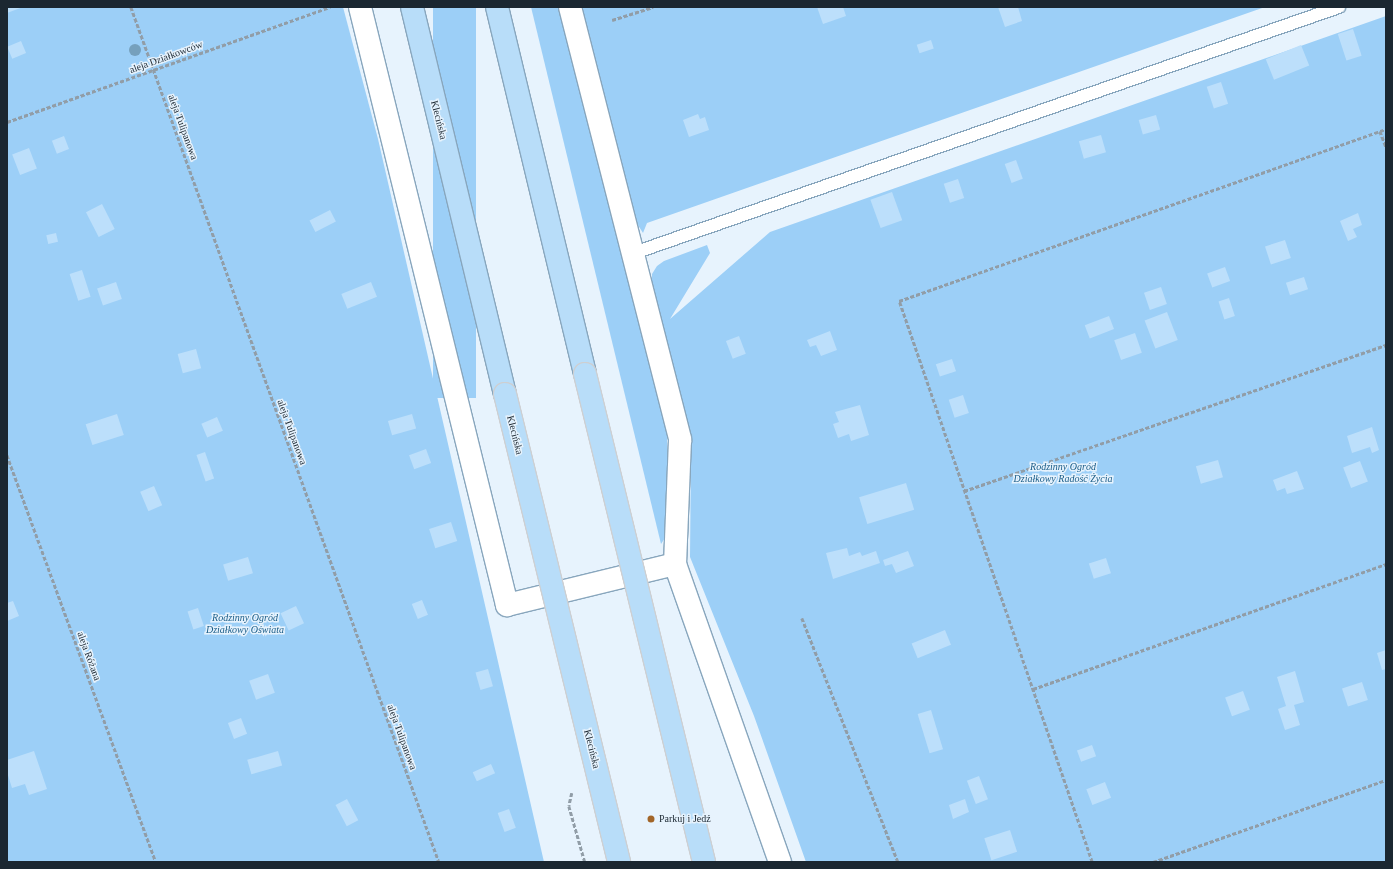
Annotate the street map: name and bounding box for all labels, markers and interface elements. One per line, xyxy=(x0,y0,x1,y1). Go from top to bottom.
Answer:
street label: aleja Działkowców xyxy=(128,38,204,76)
street label: aleja Tulipanowa xyxy=(166,93,200,161)
street label: Klecińska xyxy=(428,99,450,141)
street label: aleja Tulipanowa xyxy=(275,398,309,466)
street label: Klecińska xyxy=(504,414,526,456)
park label: Rodzinny Ogród Działkowy Radość Życia xyxy=(1014,460,1112,484)
park label: Rodzinny Ogród Działkowy Oświata xyxy=(206,611,284,634)
street label: aleja Różana xyxy=(75,630,103,682)
street label: aleja Tulipanowa xyxy=(385,703,419,771)
street label: Klecińska xyxy=(581,728,603,770)
place label: Parkuj i Jedź xyxy=(659,813,711,825)
marker: Parkuj i Jedź xyxy=(646,814,656,824)

